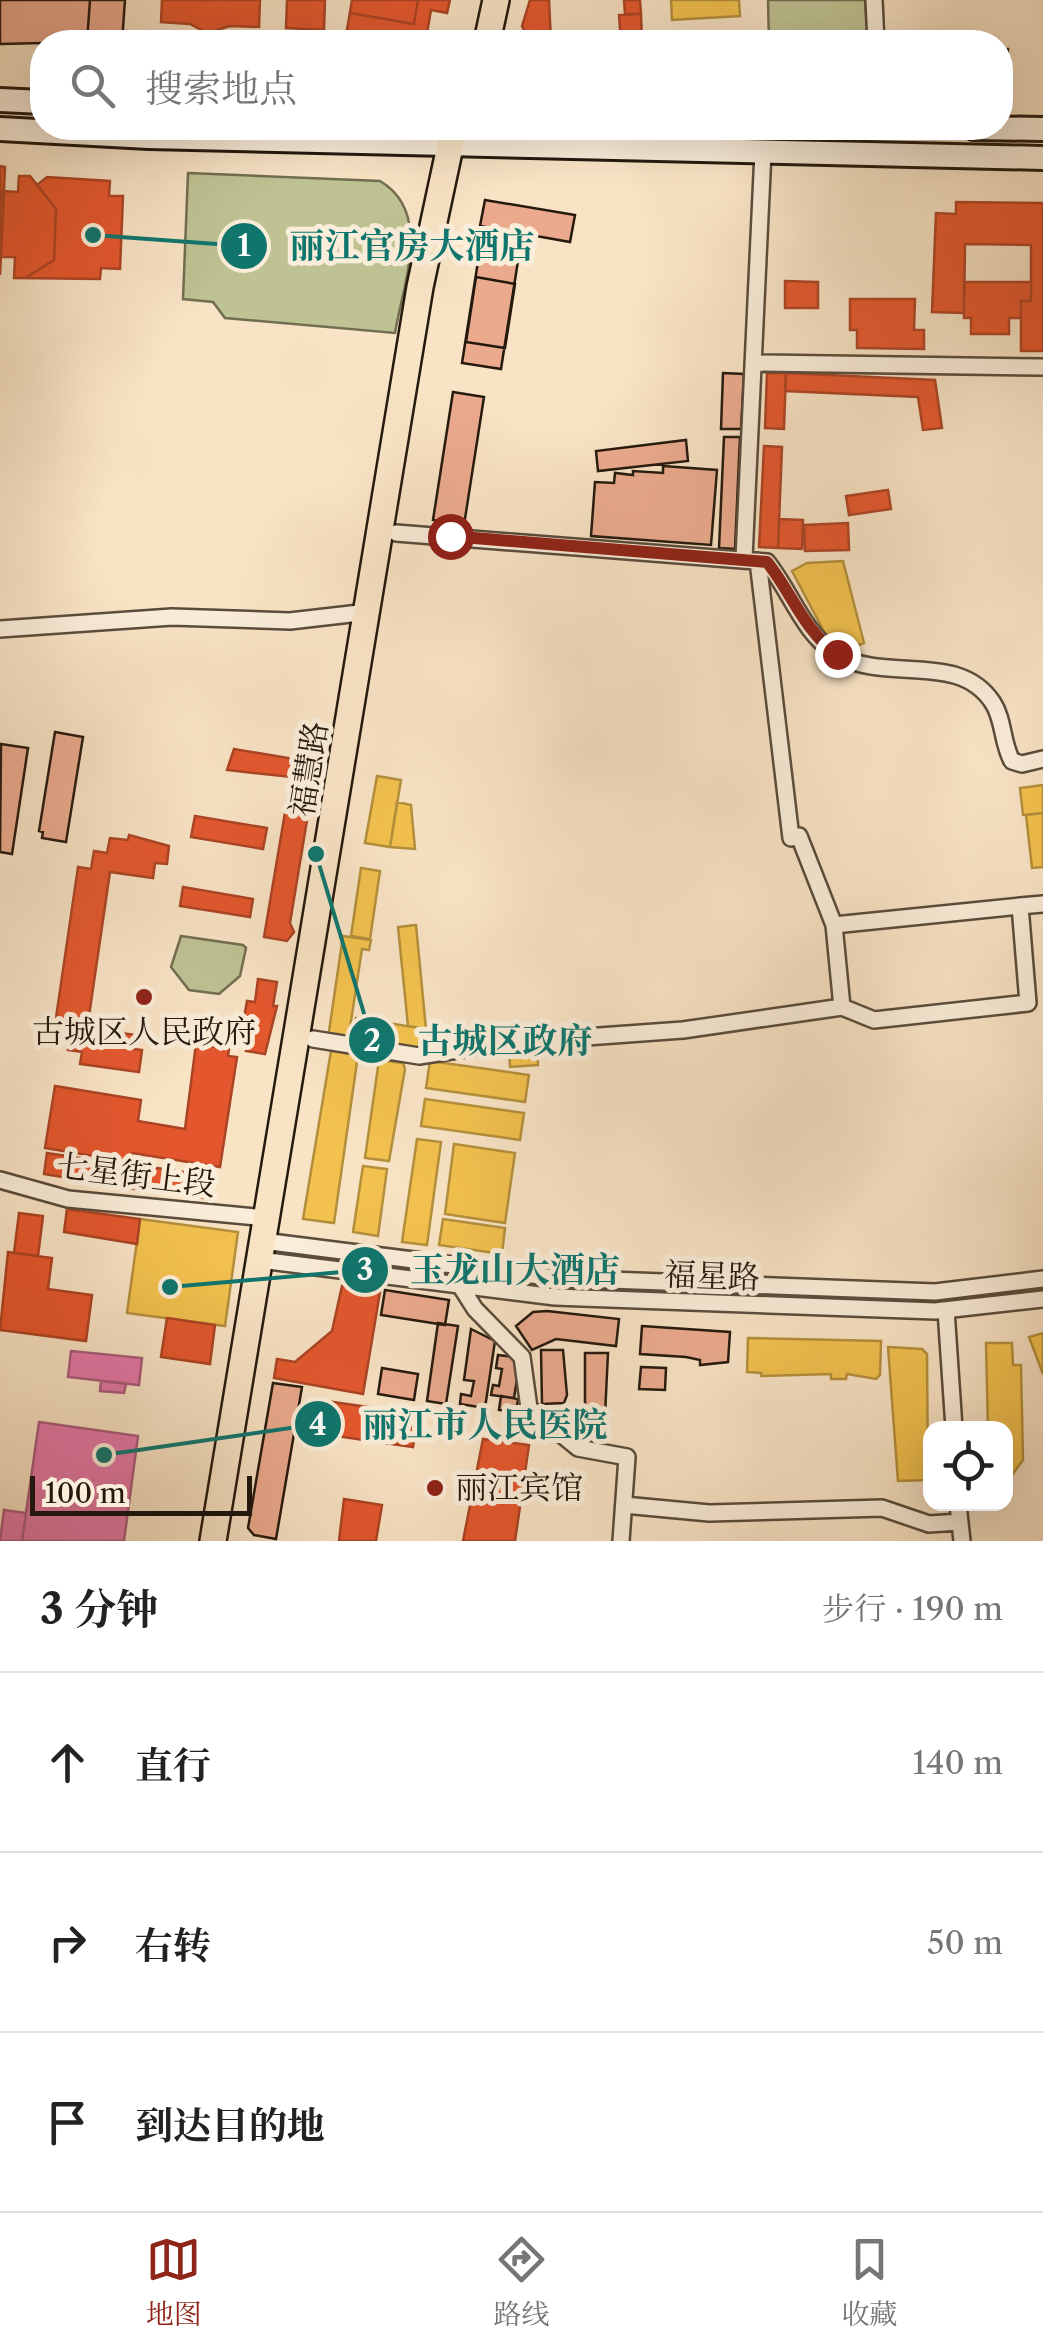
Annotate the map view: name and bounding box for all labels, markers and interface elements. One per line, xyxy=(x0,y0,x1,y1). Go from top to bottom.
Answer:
search box xyxy=(30,30,1013,140)
icon: search xyxy=(65,58,120,113)
text: 搜索地点 xyxy=(145,65,297,112)
callout: 丽江官房大酒店 xyxy=(219,213,554,278)
text: 丽江官房大酒店 xyxy=(289,224,535,267)
text: 1 xyxy=(237,227,251,264)
route start xyxy=(428,514,474,560)
route end xyxy=(815,632,861,678)
street label: 福慧路 xyxy=(282,718,335,819)
marker: 古城区人民政府 xyxy=(133,986,155,1008)
callout: 古城区政府 xyxy=(347,1008,612,1073)
place label: 古城区人民政府 xyxy=(32,1012,256,1051)
text: 古城区政府 xyxy=(417,1019,593,1062)
text: 2 xyxy=(363,1022,381,1059)
street label: 七星街上段 xyxy=(54,1145,218,1204)
callout: 玉龙山大酒店 xyxy=(340,1237,640,1302)
text: 玉龙山大酒店 xyxy=(410,1248,620,1291)
text: 3 xyxy=(357,1251,373,1288)
street label: 福星路 xyxy=(663,1254,761,1297)
callout: 丽江市人民医院 xyxy=(293,1392,628,1457)
text: 丽江市人民医院 xyxy=(362,1403,608,1446)
text: 4 xyxy=(309,1406,327,1443)
map controls xyxy=(923,1421,1013,1511)
button: locate xyxy=(923,1421,1013,1511)
place label: 丽江宾馆 xyxy=(455,1468,583,1507)
scale bar xyxy=(30,1471,252,1516)
text: 100 m xyxy=(45,1476,126,1510)
marker: 丽江宾馆 xyxy=(424,1477,446,1499)
text: 3 分钟 xyxy=(40,1583,158,1635)
text: 步行 · 190 m xyxy=(822,1589,1003,1628)
icon: ahead xyxy=(40,1735,95,1790)
text: 直行 xyxy=(135,1742,211,1789)
text: 140 m xyxy=(912,1743,1003,1782)
icon: right xyxy=(40,1915,95,1970)
text: 右转 xyxy=(135,1922,211,1969)
text: 50 m xyxy=(927,1923,1003,1962)
icon: arrive xyxy=(40,2095,95,2150)
text: 到达目的地 xyxy=(135,2102,325,2149)
tab: 地图 xyxy=(146,2232,202,2332)
tab: 路线 xyxy=(493,2232,549,2332)
tab: 收藏 xyxy=(841,2232,897,2332)

